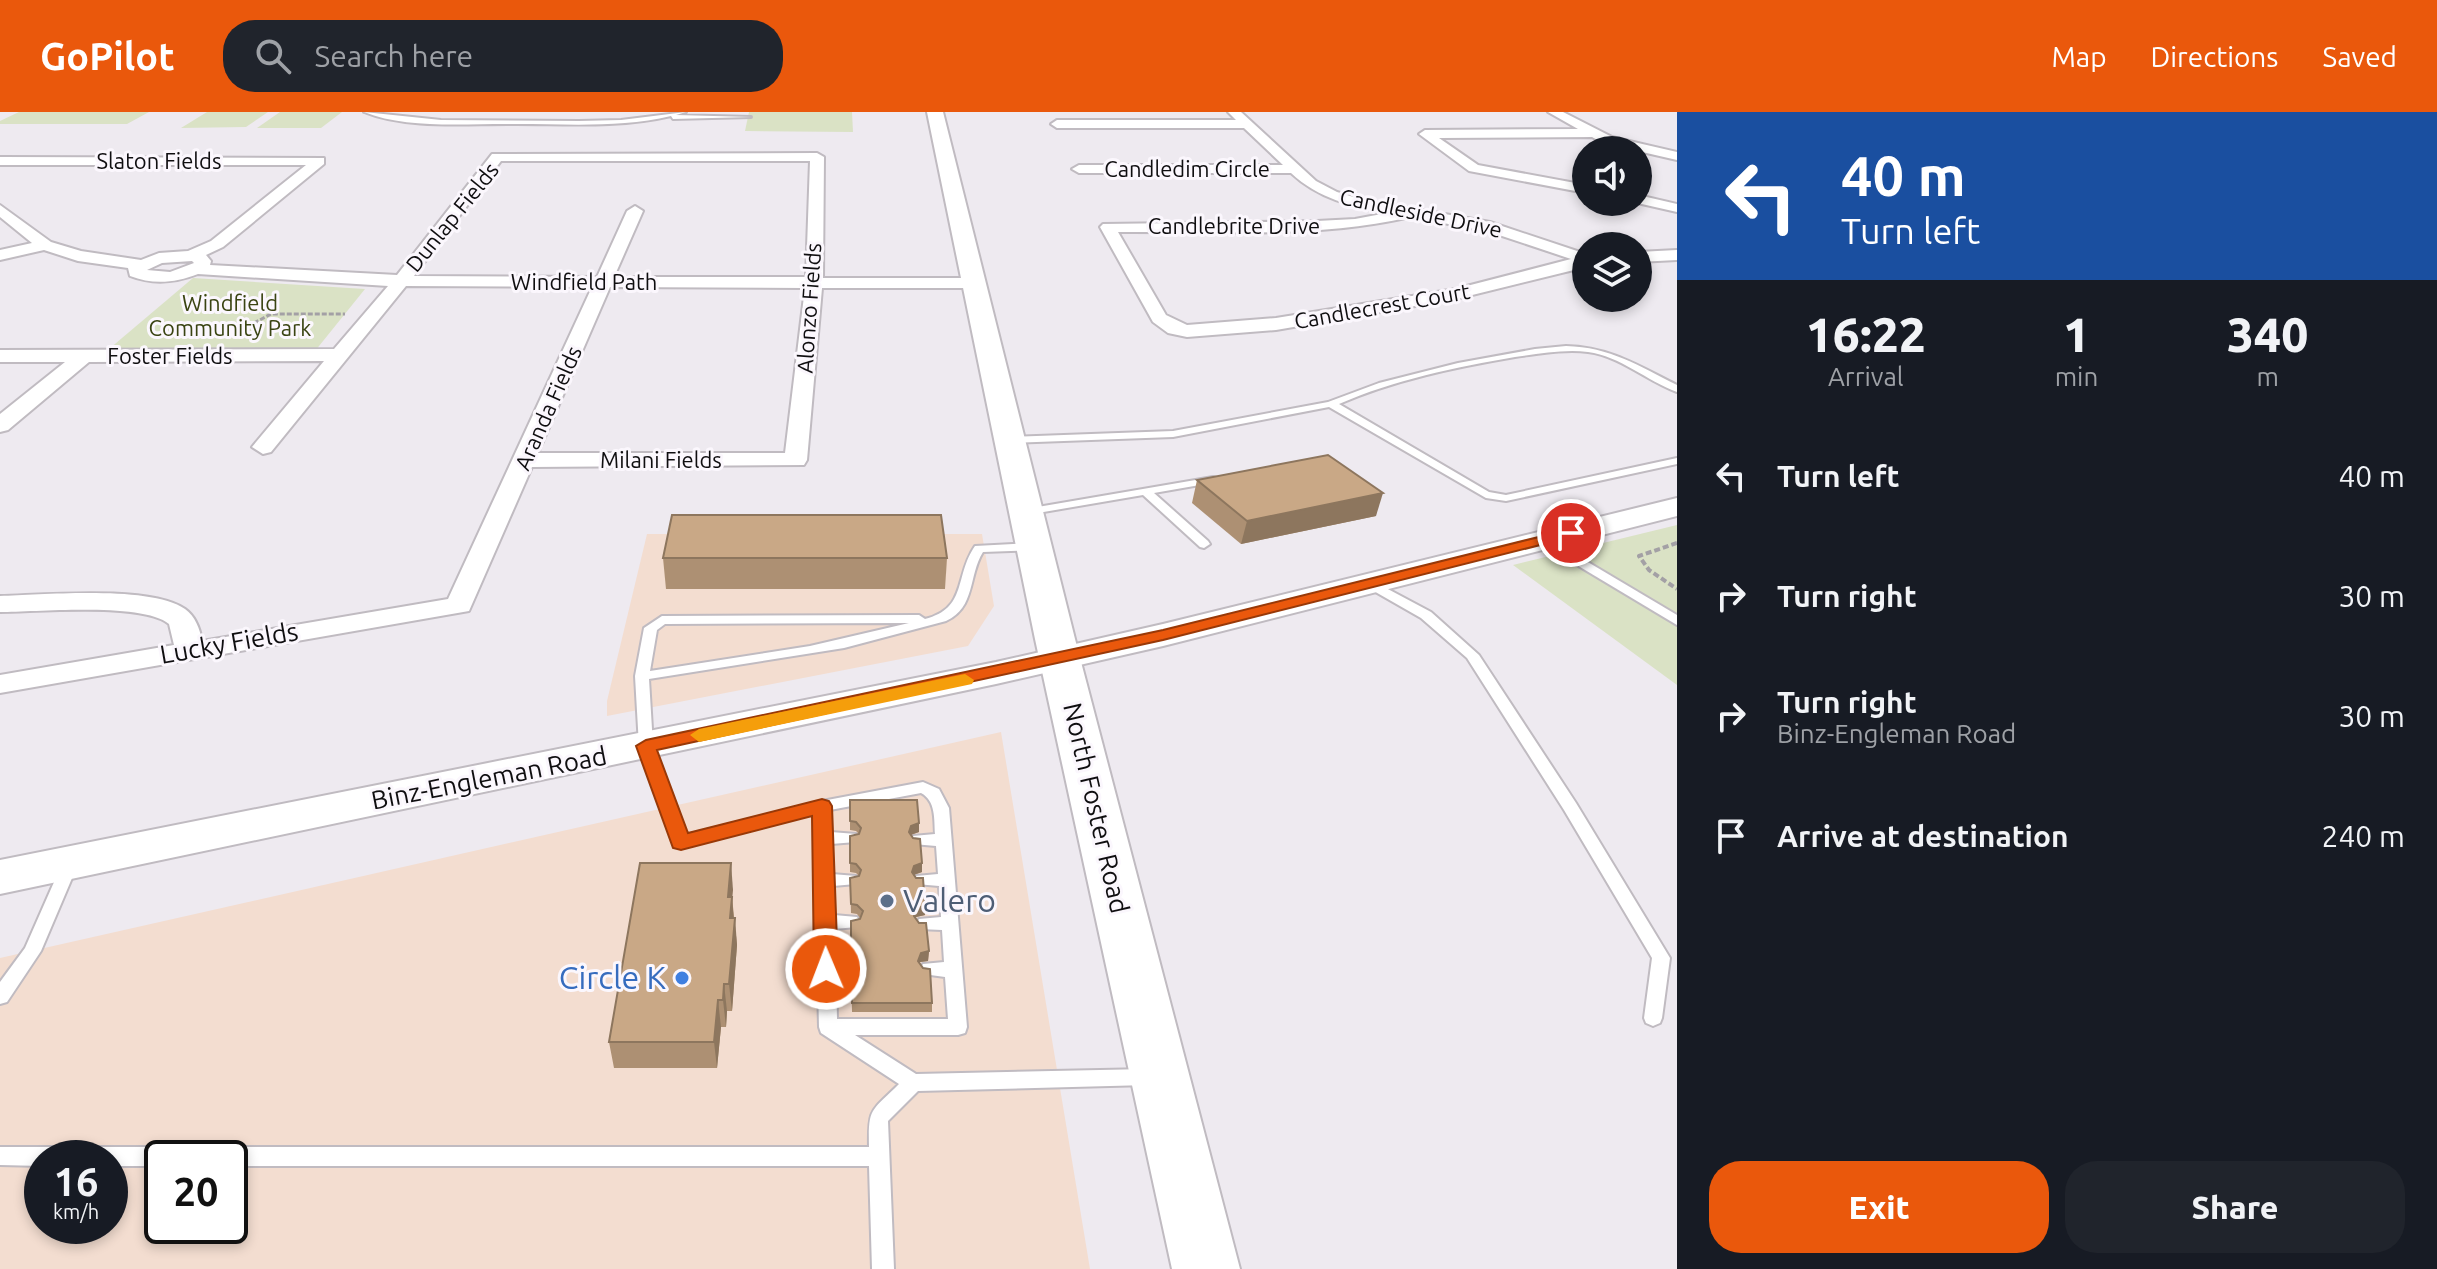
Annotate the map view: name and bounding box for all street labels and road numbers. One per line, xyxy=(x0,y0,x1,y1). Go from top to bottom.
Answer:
street label: Slaton Fields xyxy=(97,148,221,173)
street label: Candledim Circle xyxy=(1104,156,1270,181)
street label: Dunlap Fields xyxy=(400,157,503,276)
street label: Candleside Drive xyxy=(1338,183,1504,242)
street label: Candlebrite Drive xyxy=(1148,213,1320,238)
street label: Alonzo Fields xyxy=(791,242,826,374)
street label: Windfield Path xyxy=(511,269,657,294)
street label: Candlecrest Court xyxy=(1292,278,1472,333)
street label: Aranda Fields xyxy=(509,342,586,474)
street label: Foster Fields xyxy=(107,343,233,368)
street label: Milani Fields xyxy=(600,447,722,472)
street label: Lucky Fields xyxy=(158,616,300,669)
street label: North Foster Road xyxy=(1058,700,1135,916)
street label: Binz-Engleman Road xyxy=(369,740,609,815)

